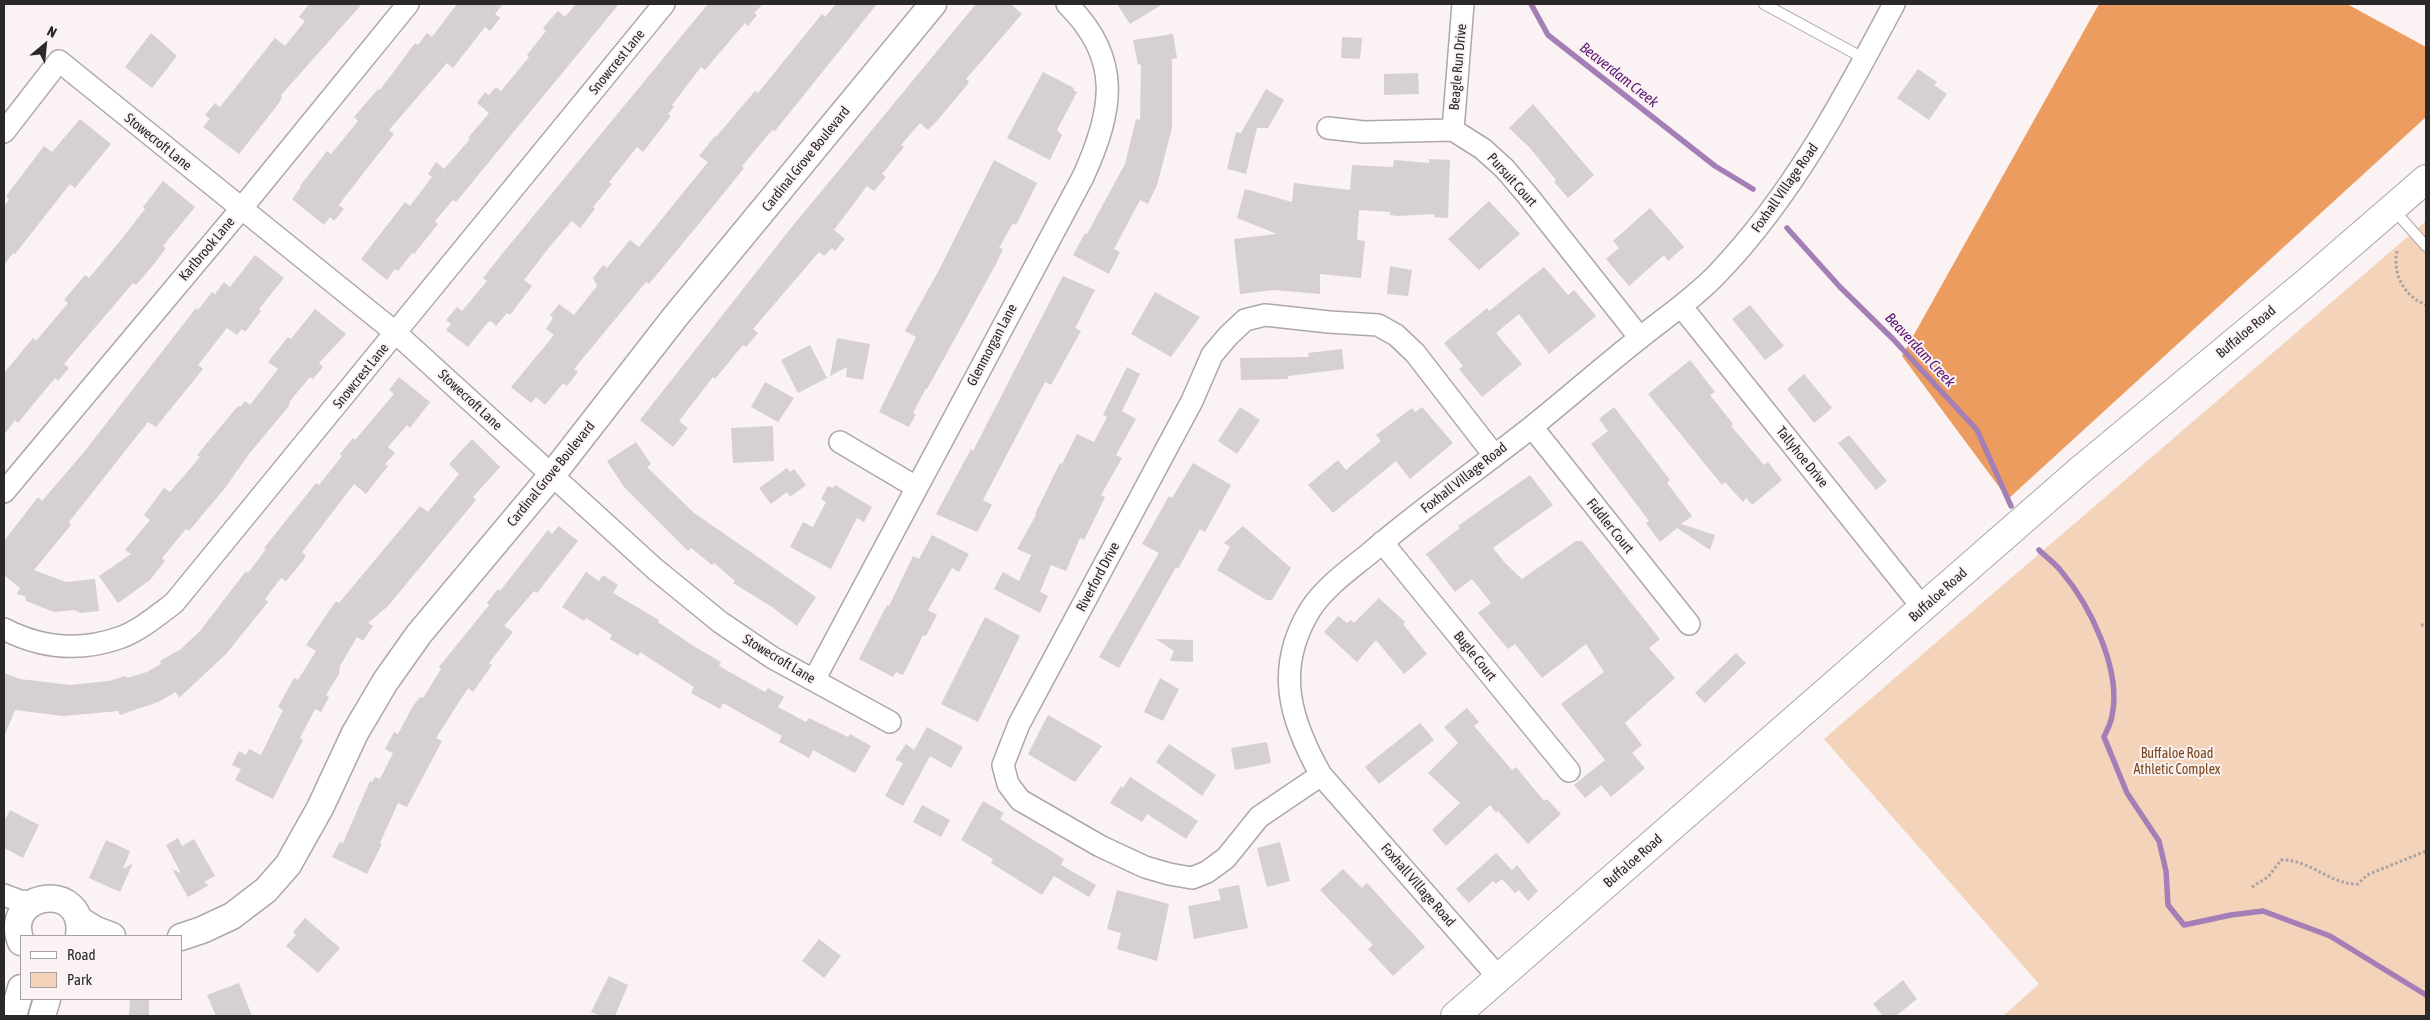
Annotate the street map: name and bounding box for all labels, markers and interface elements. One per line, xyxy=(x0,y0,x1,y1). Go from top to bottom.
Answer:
north arrow xyxy=(20,20,70,70)
text: N xyxy=(45,23,59,41)
street label: Beagle Run Drive xyxy=(1446,23,1470,111)
street label: Snowcrest Lane xyxy=(586,26,648,98)
water label: Beaverdam Creek xyxy=(1576,39,1662,111)
street label: Cardinal Grove Boulevard xyxy=(758,103,854,215)
street label: Stowecroft Lane xyxy=(121,110,195,174)
street label: Foxhall Village Road xyxy=(1748,140,1822,236)
street label: Pursuit Court xyxy=(1484,150,1540,210)
street label: Karlbrook Lane xyxy=(175,214,239,284)
street label: Glenmorgan Lane xyxy=(963,301,1021,389)
street label: Buffaloe Road xyxy=(2213,302,2279,362)
water label: Beaverdam Creek xyxy=(1881,309,1959,391)
street label: Snowcrest Lane xyxy=(330,340,392,412)
street label: Stowecroft Lane xyxy=(434,366,506,434)
street label: Cardinal Grove Boulevard xyxy=(503,418,599,530)
street label: Tallyhoe Drive xyxy=(1772,423,1832,491)
street label: Foxhall Village Road xyxy=(1418,439,1510,517)
street label: Fiddler Court xyxy=(1583,495,1637,557)
street label: Riverford Drive xyxy=(1073,539,1123,615)
street label: Buffaloe Road xyxy=(1905,564,1971,626)
street label: Bugle Court xyxy=(1450,628,1500,684)
street label: Stowecroft Lane xyxy=(740,631,818,687)
park label: Buffaloe Road Athletic Complex xyxy=(2134,746,2220,779)
street label: Buffaloe Road xyxy=(1600,831,1666,891)
street label: Foxhall Village Road xyxy=(1377,840,1459,930)
legend xyxy=(20,935,182,1000)
text: Road xyxy=(67,946,96,963)
text: Park xyxy=(67,971,92,988)

